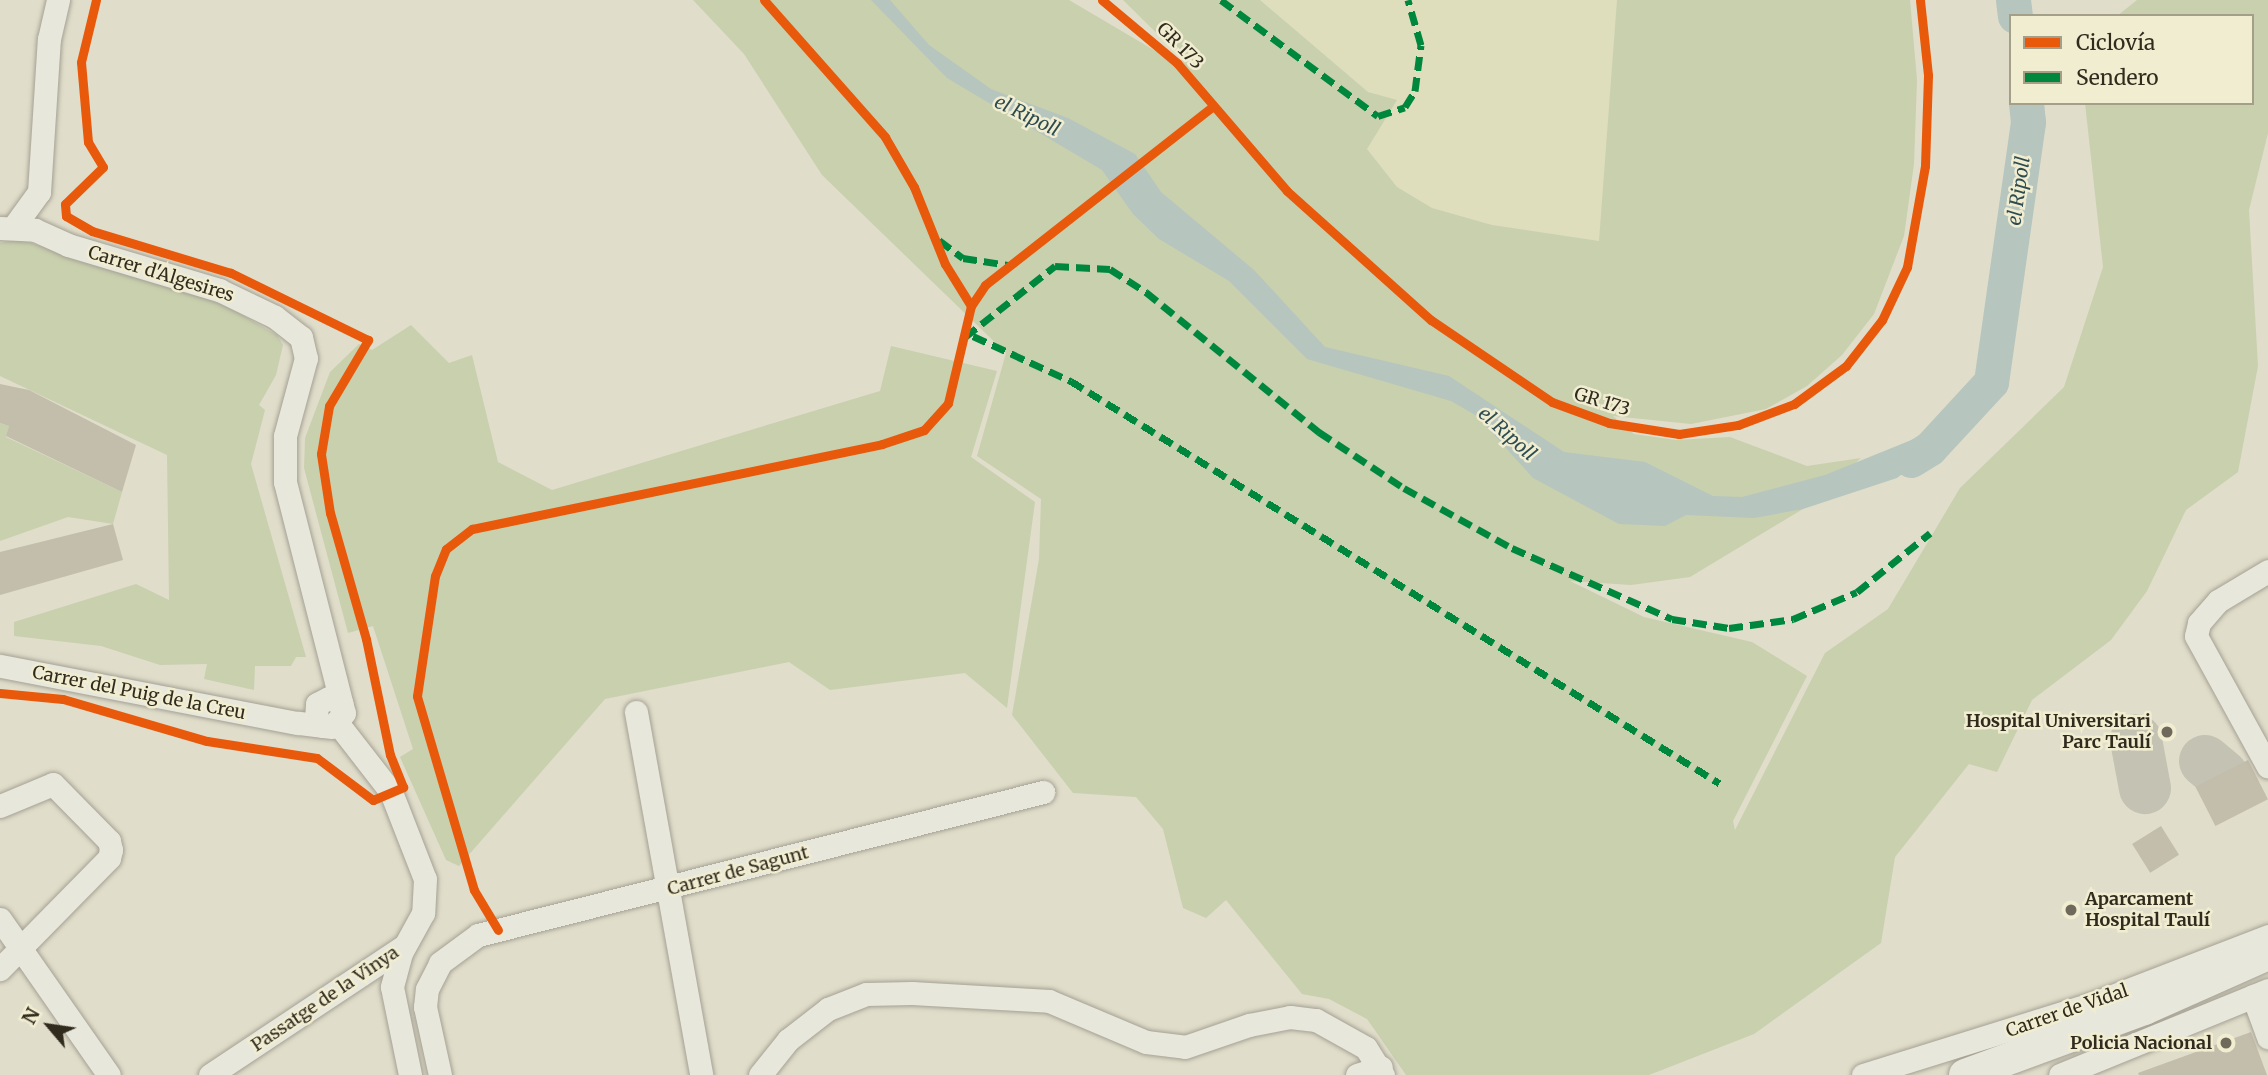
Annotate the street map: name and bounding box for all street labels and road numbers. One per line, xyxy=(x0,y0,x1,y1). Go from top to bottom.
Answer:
street label: GR 173 xyxy=(1152,18,1208,74)
street label: Carrer d'Algesires xyxy=(85,242,237,306)
street label: GR 173 xyxy=(1572,383,1632,421)
street label: Carrer del Puig de la Creu xyxy=(30,662,248,724)
street label: Carrer de Sagunt xyxy=(665,842,811,900)
street label: Passatge de la Vinya xyxy=(247,942,403,1056)
street label: Carrer de Vidal xyxy=(2003,980,2131,1042)

